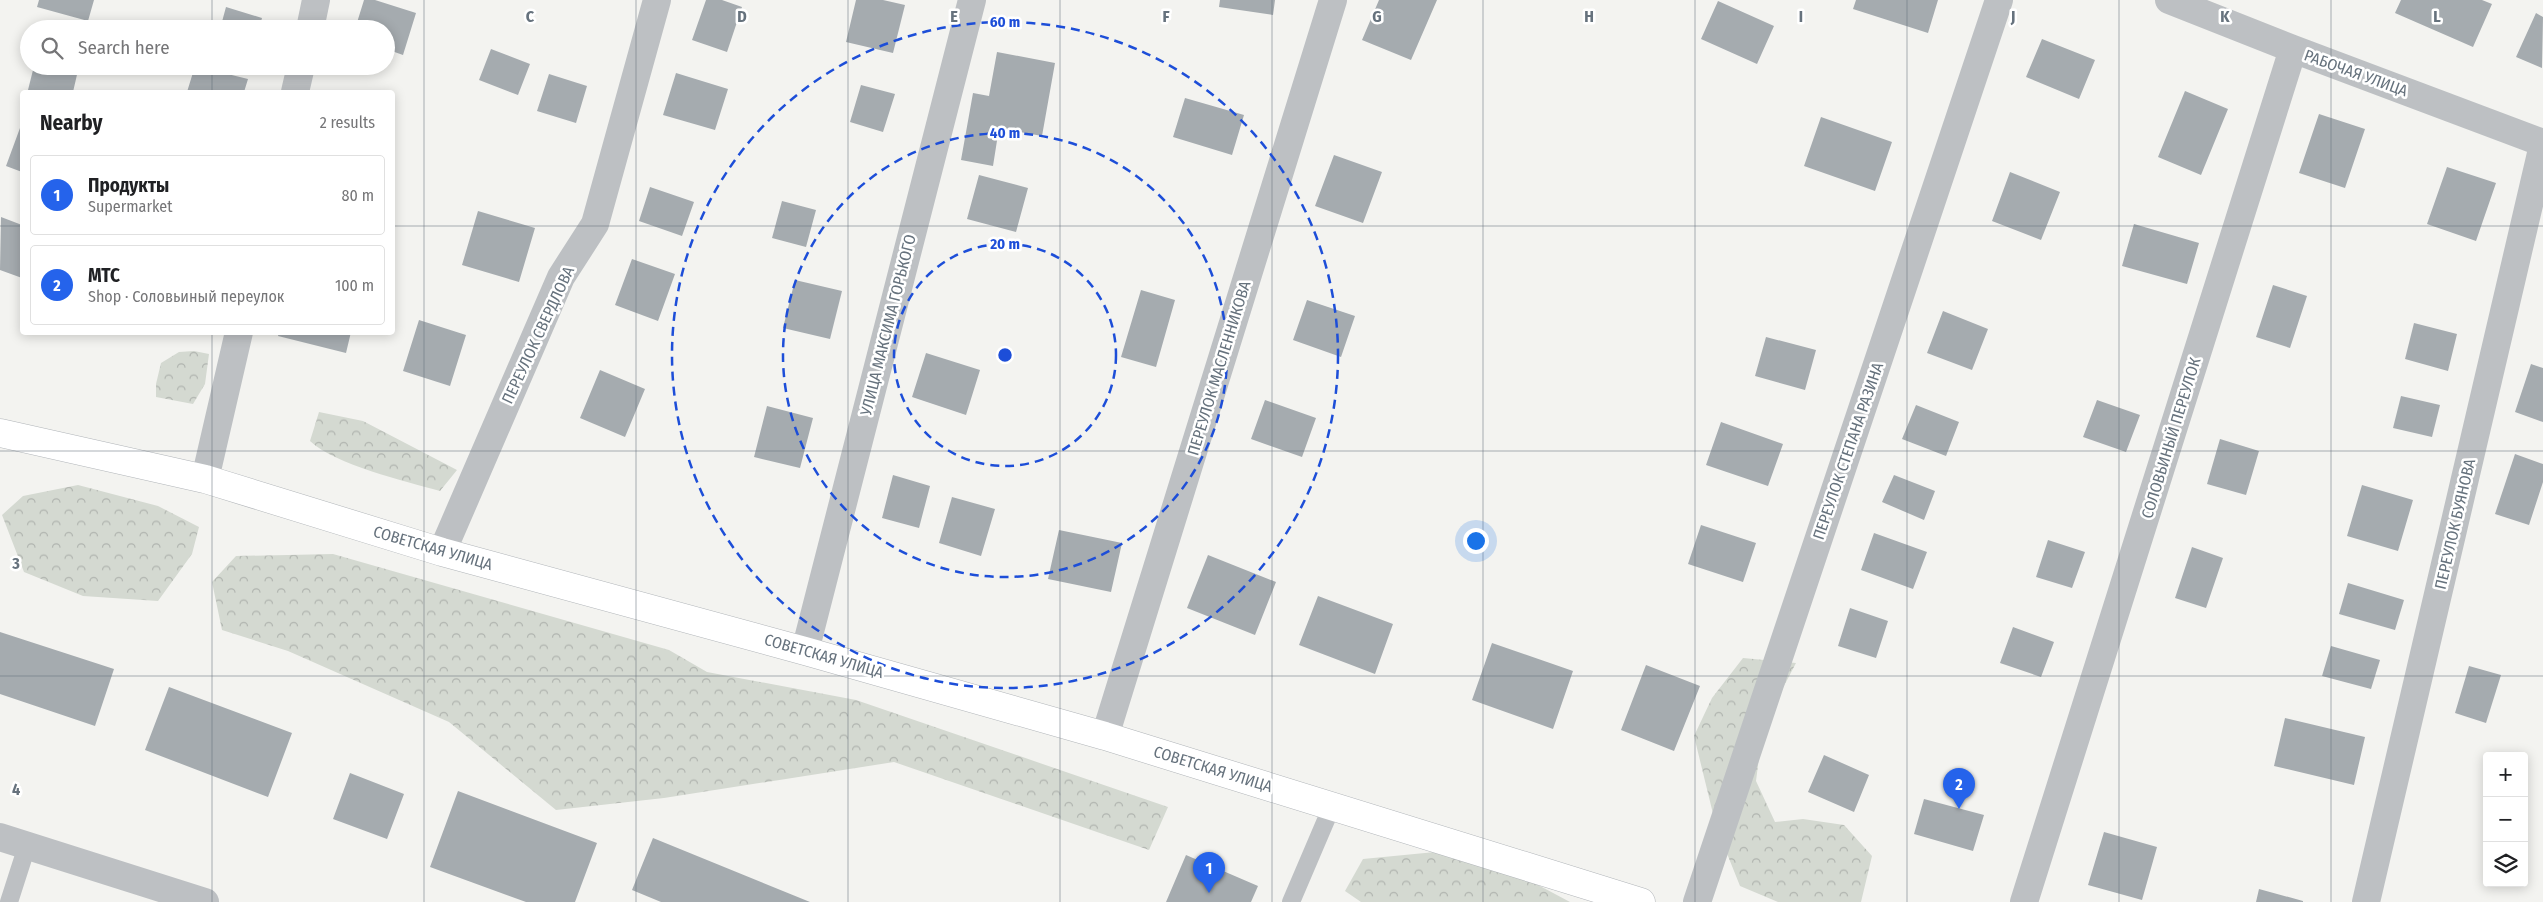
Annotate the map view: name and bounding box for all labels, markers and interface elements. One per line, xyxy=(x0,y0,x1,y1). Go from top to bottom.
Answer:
text: C xyxy=(526,7,535,26)
text: D xyxy=(737,7,747,26)
text: E xyxy=(950,7,958,26)
text: F xyxy=(1162,7,1170,26)
text: G xyxy=(1372,7,1382,26)
text: H xyxy=(1584,7,1594,26)
text: I xyxy=(1799,7,1803,26)
text: J xyxy=(2010,7,2015,26)
text: K xyxy=(2220,7,2230,26)
text: L xyxy=(2433,7,2441,26)
text: 60 m xyxy=(990,13,1020,31)
search box xyxy=(20,20,395,75)
icon: search xyxy=(38,34,66,62)
text: Search here xyxy=(78,36,170,59)
street label: РАБОЧАЯ УЛИЦА xyxy=(2302,45,2411,101)
text: Nearby xyxy=(40,110,102,136)
text: 2 results xyxy=(320,113,375,132)
text: 40 m xyxy=(990,124,1020,142)
text: Продукты xyxy=(88,174,169,197)
text: 1 xyxy=(54,186,60,205)
text: 80 m xyxy=(342,186,374,205)
text: Supermarket xyxy=(88,197,172,216)
street label: УЛИЦА МАКСИМА ГОРЬКОГО xyxy=(856,232,920,418)
text: 20 m xyxy=(989,235,1020,253)
street label: ПЕРЕУЛОК СВЕРДЛОВА xyxy=(498,263,578,407)
text: МТС xyxy=(88,264,120,287)
text: 2 xyxy=(53,276,61,295)
text: 100 m xyxy=(335,276,374,295)
street label: ПЕРЕУЛОК МАСЛЕННИКОВА xyxy=(1183,278,1255,458)
text: Shop · Соловьиный переулок xyxy=(88,287,284,306)
centre of rings xyxy=(996,346,1014,364)
street label: СОЛОВЬИНЫЙ ПЕРЕУЛОК xyxy=(2137,355,2205,521)
street label: ПЕРЕУЛОК СТЕПАНА РАЗИНА xyxy=(1809,359,1887,542)
street label: ПЕРЕУЛОК БУЯНОВА xyxy=(2431,456,2479,591)
street label: СОВЕТСКАЯ УЛИЦА xyxy=(371,522,495,574)
your location xyxy=(1463,528,1489,554)
text: 3 xyxy=(11,554,20,573)
street label: СОВЕТСКАЯ УЛИЦА xyxy=(762,630,886,682)
street label: СОВЕТСКАЯ УЛИЦА xyxy=(1151,742,1275,796)
map controls xyxy=(2483,752,2528,887)
button: + xyxy=(2483,752,2528,797)
pin: 2 xyxy=(1943,768,1975,809)
text: 4 xyxy=(12,780,20,799)
button: − xyxy=(2483,797,2528,842)
button: layers xyxy=(2483,842,2528,887)
pin: 1 xyxy=(1193,852,1225,893)

